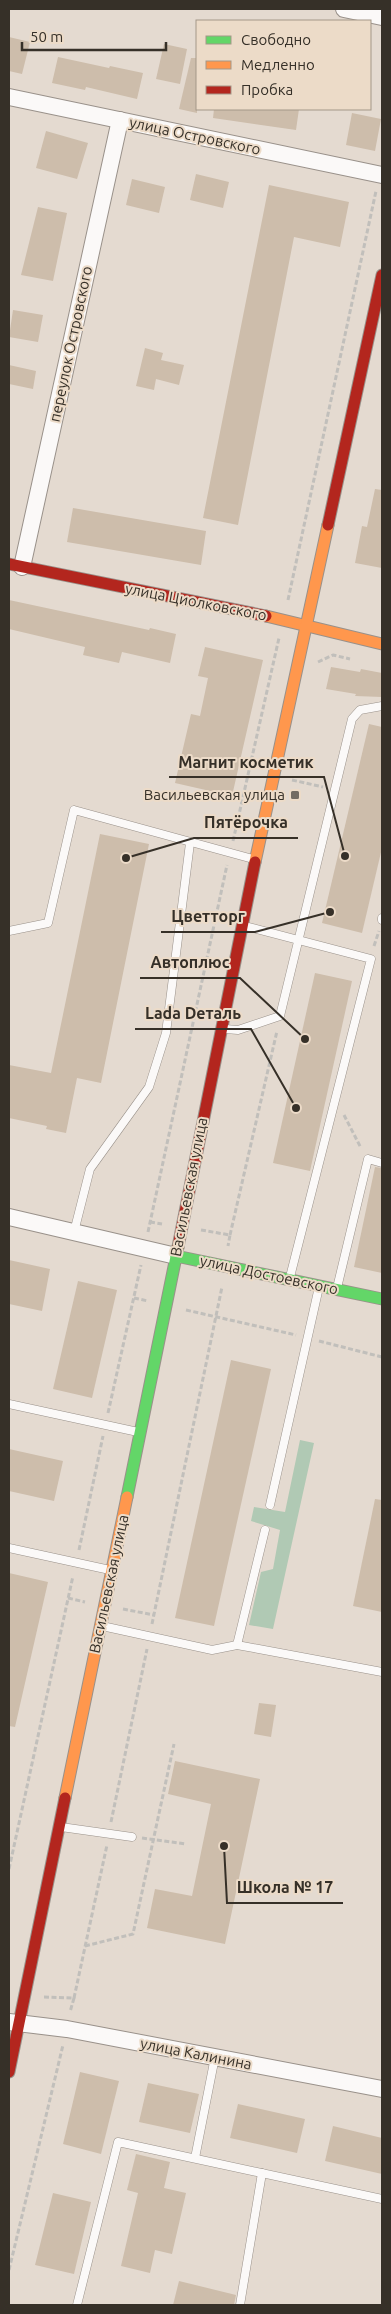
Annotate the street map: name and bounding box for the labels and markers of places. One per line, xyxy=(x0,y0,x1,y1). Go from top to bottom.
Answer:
callout: Магнит косметик xyxy=(169,746,324,777)
place label: Васильевская улица xyxy=(144,786,285,803)
marker: Васильевская улица xyxy=(289,789,301,801)
callout: Пятёрочка xyxy=(194,807,298,838)
callout: Цветторг xyxy=(161,901,255,932)
callout: Автоплюс xyxy=(140,947,240,978)
callout: Lada Dеталь xyxy=(135,998,251,1029)
callout: Школа № 17 xyxy=(227,1872,343,1903)

